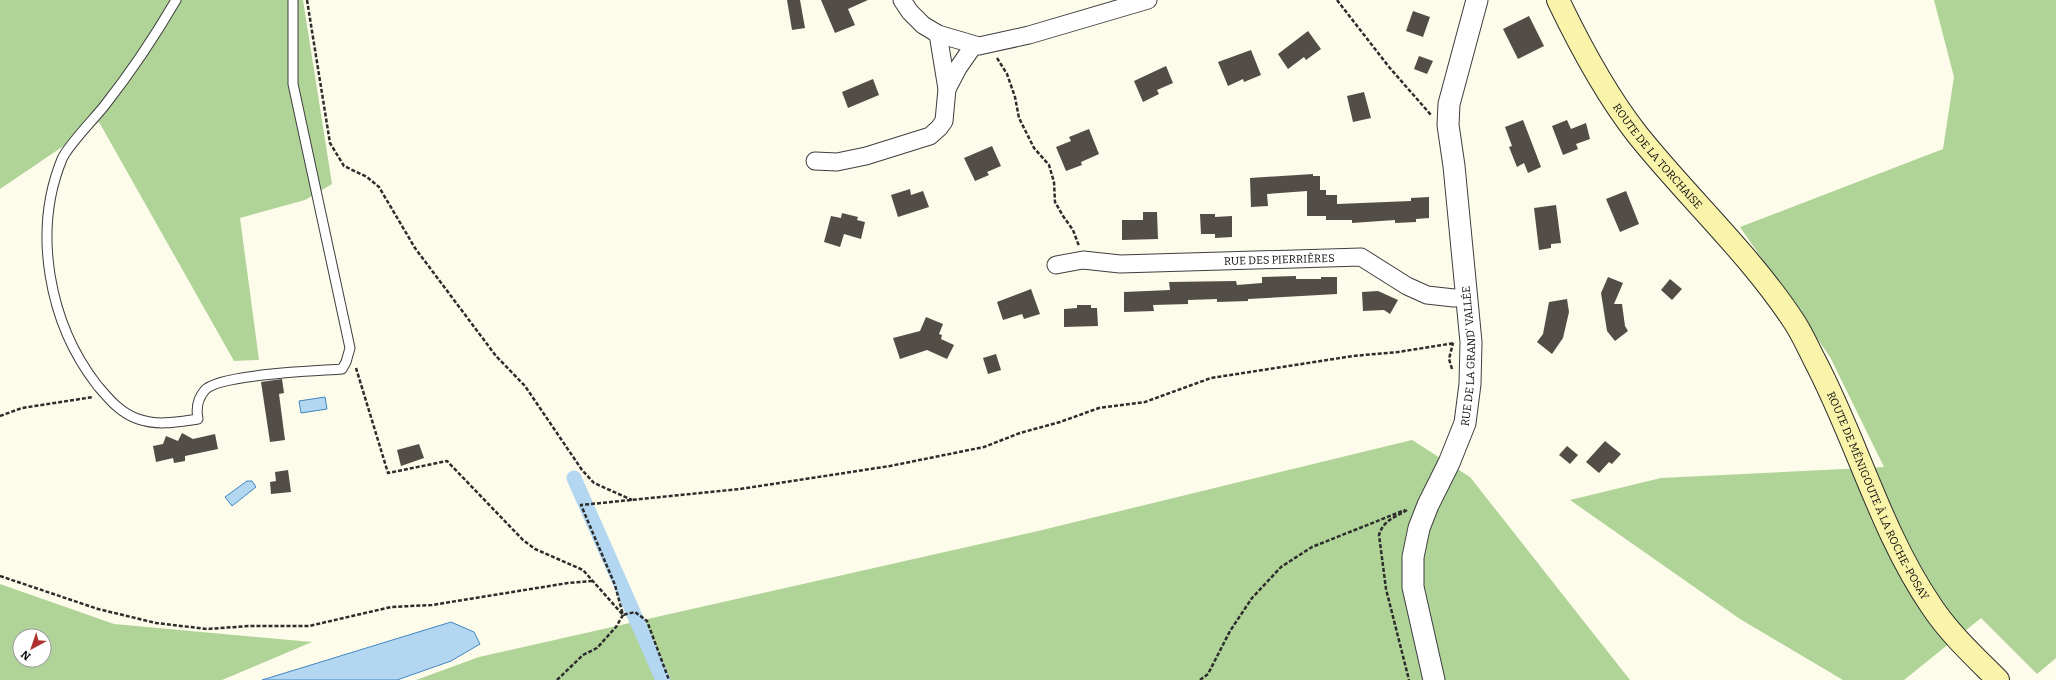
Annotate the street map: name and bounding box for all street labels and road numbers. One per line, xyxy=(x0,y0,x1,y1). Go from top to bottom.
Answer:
street label: ROUTE DE LA TORCHAISE xyxy=(1610,101,1705,211)
street label: RUE DES PIERRIÈRES xyxy=(1224,251,1335,267)
street label: RUE DE LA GRAND’ VALLÉE xyxy=(1458,285,1478,427)
street label: ROUTE DE MÉNIGOUTE À LA ROCHE-POSAY xyxy=(1824,389,1932,603)

